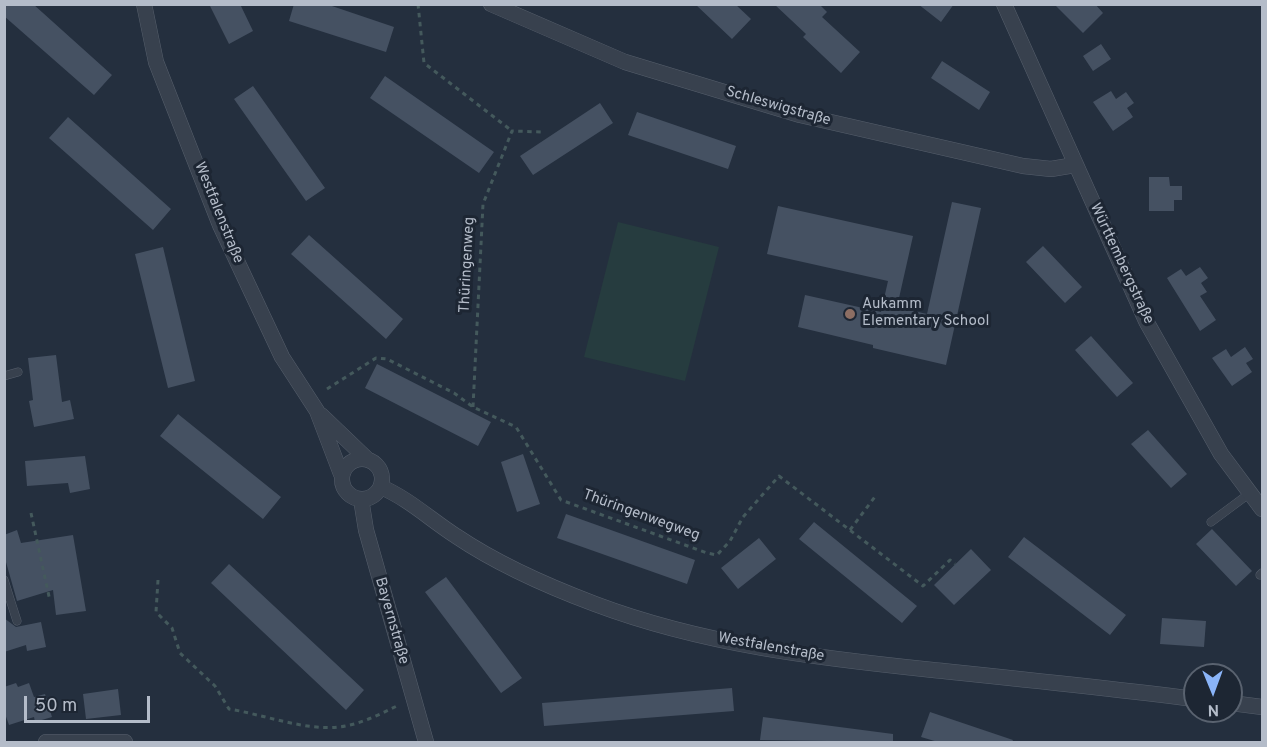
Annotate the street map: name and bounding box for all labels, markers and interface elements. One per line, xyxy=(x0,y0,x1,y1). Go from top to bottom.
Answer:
street label: Schleswigstraße xyxy=(724,83,832,131)
street label: Westfalenstraße xyxy=(189,160,247,266)
street label: Württembergstraße xyxy=(1085,201,1157,327)
street label: Thüringenweg xyxy=(456,217,480,313)
place label: Aukamm Elementary School xyxy=(862,296,989,331)
marker: Aukamm Elementary School xyxy=(843,307,857,321)
street label: Thüringenwegweg xyxy=(580,486,702,546)
street label: Bayernstraße xyxy=(370,575,412,667)
street label: Westfalenstraße xyxy=(716,630,826,666)
north arrow xyxy=(1183,663,1243,723)
scale bar xyxy=(27,684,153,722)
text: 50 m xyxy=(35,695,77,718)
text: N xyxy=(1207,699,1219,719)

